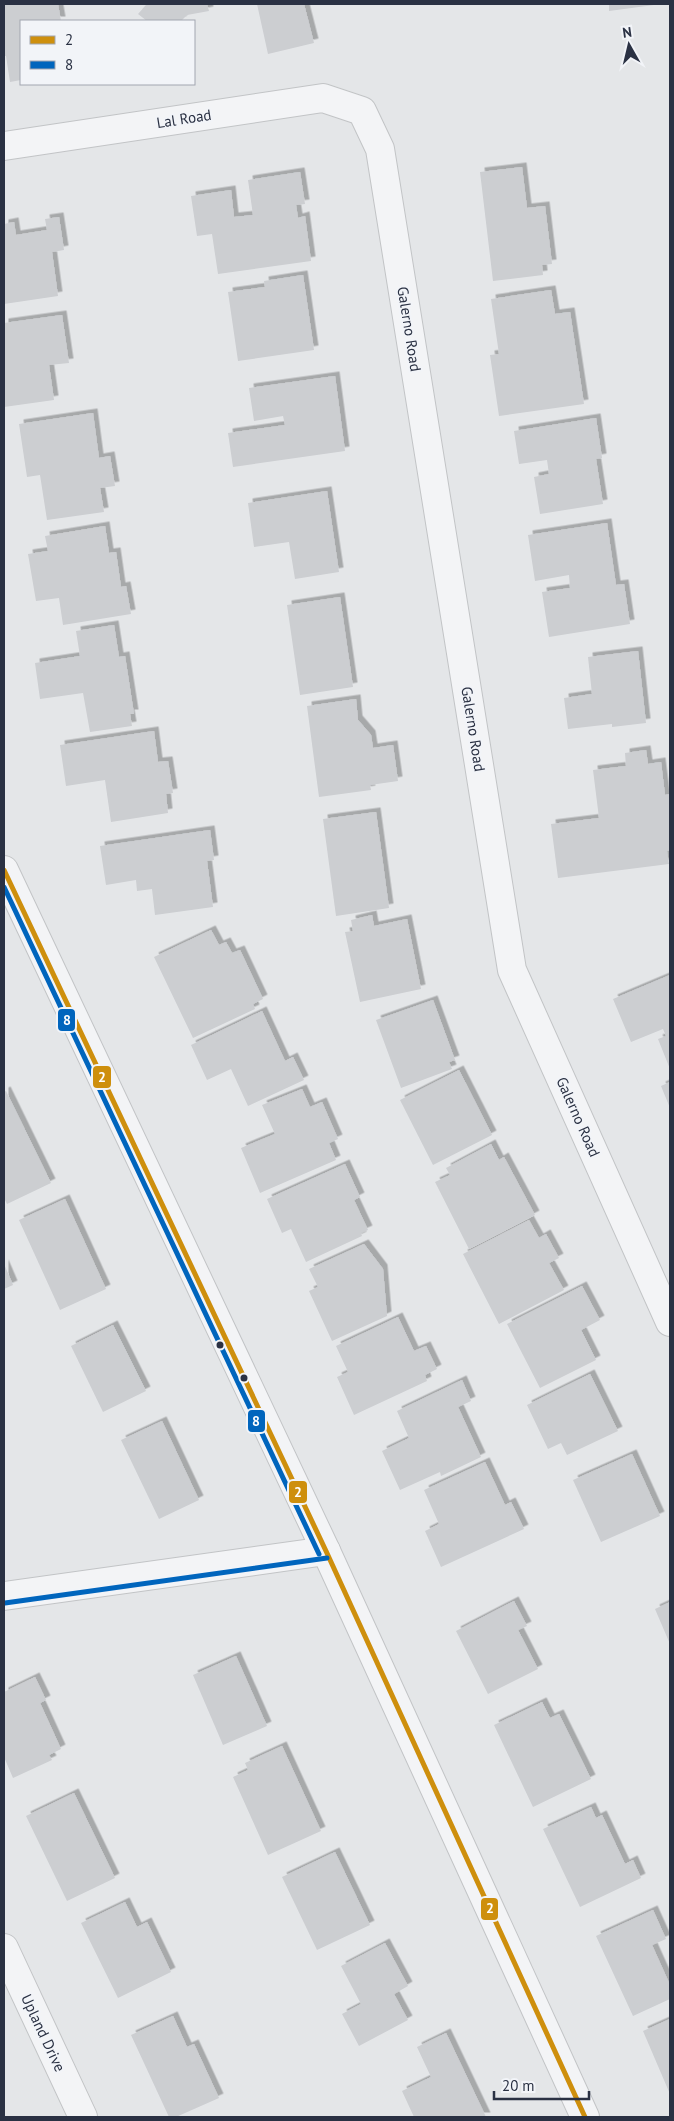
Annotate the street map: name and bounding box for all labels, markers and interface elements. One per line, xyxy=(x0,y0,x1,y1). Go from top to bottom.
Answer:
legend xyxy=(20,20,195,85)
north arrow xyxy=(604,20,654,70)
text: N xyxy=(621,23,633,42)
text: 2 xyxy=(65,30,73,49)
text: 8 xyxy=(65,55,73,74)
street label: Lal Road xyxy=(155,105,213,132)
street label: Galerno Road xyxy=(393,285,426,373)
street label: Galerno Road xyxy=(457,685,490,773)
line badge: 8 xyxy=(57,1008,76,1032)
text: 8 xyxy=(63,1011,71,1029)
line badge: 2 xyxy=(92,1065,112,1089)
text: 2 xyxy=(98,1068,106,1086)
street label: Galerno Road xyxy=(552,1074,605,1160)
unlabelled marker xyxy=(215,1340,225,1350)
unlabelled marker xyxy=(239,1373,249,1383)
line badge: 8 xyxy=(247,1409,266,1433)
text: 8 xyxy=(252,1412,260,1430)
line badge: 2 xyxy=(288,1480,308,1504)
text: 2 xyxy=(294,1483,302,1501)
line badge: 2 xyxy=(480,1897,499,1921)
text: 2 xyxy=(486,1899,494,1917)
street label: Upland Drive xyxy=(17,1991,70,2075)
scale bar xyxy=(494,2068,589,2100)
text: 20 m xyxy=(502,2076,535,2095)

